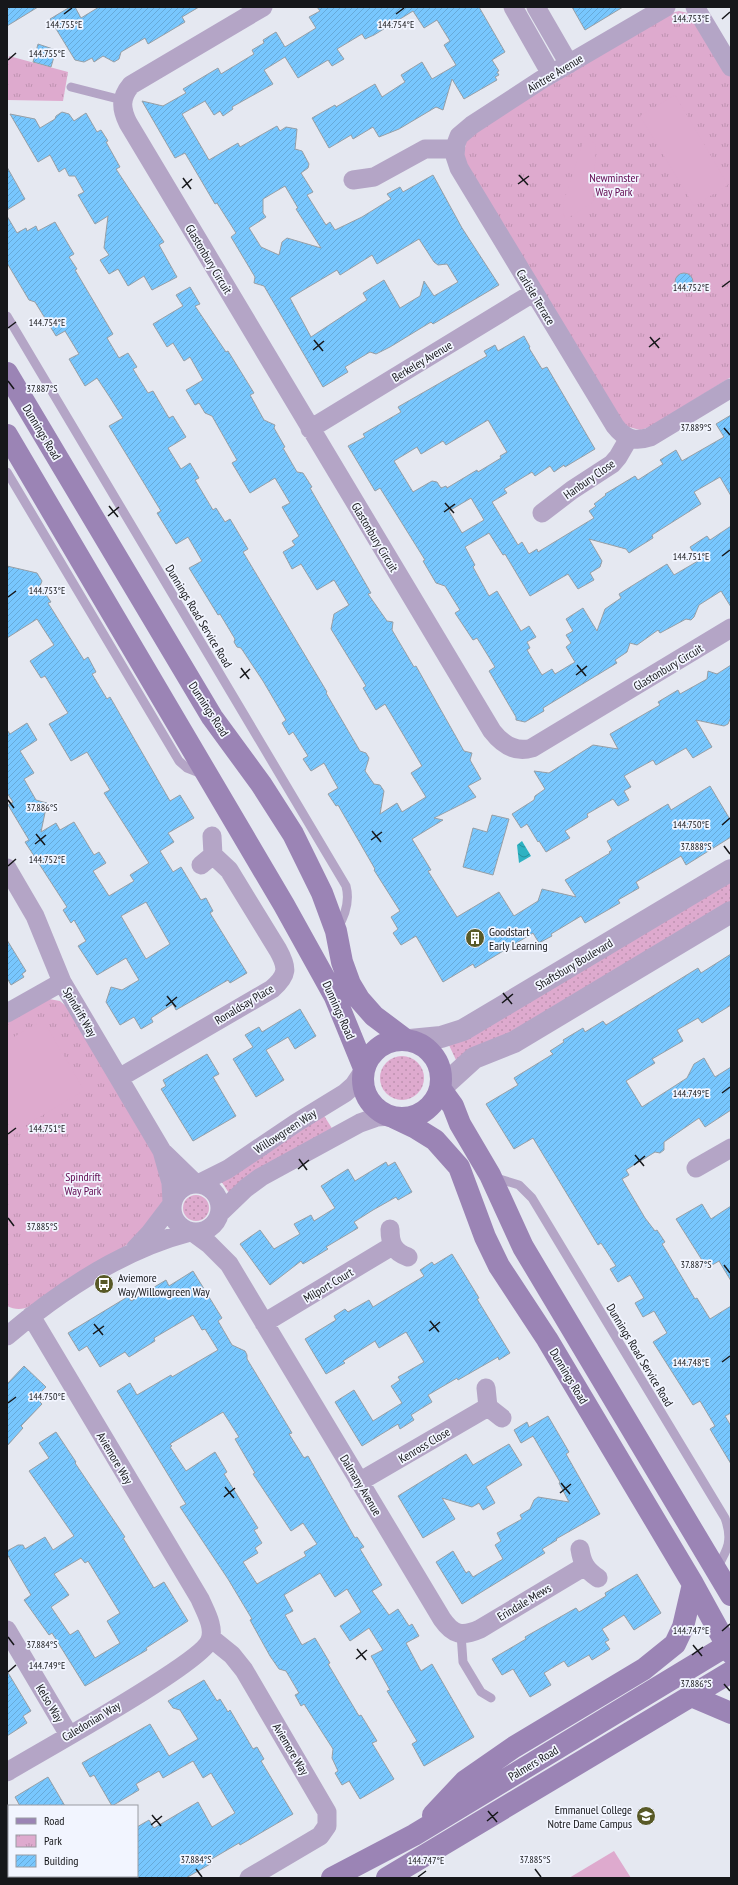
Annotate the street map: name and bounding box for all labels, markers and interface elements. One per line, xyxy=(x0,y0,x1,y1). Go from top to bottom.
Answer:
text: 144.753°E xyxy=(673,12,709,25)
text: 144.755°E xyxy=(46,18,82,31)
text: 144.754°E xyxy=(378,18,414,31)
text: 144.755°E xyxy=(29,47,65,60)
street label: Aintree Avenue xyxy=(524,50,586,96)
park label: Newminster Way Park xyxy=(589,170,639,199)
street label: Glastonbury Circuit xyxy=(182,222,236,297)
street label: Carlisle Terrace xyxy=(514,266,559,328)
text: 144.752°E xyxy=(673,281,709,294)
text: 144.754°E xyxy=(29,316,65,329)
street label: Berkeley Avenue xyxy=(389,337,455,385)
text: 37.887°S xyxy=(26,382,58,395)
street label: Dunnings Road xyxy=(20,401,64,463)
text: 37.889°S xyxy=(680,421,712,434)
street label: Hanbury Close xyxy=(560,456,618,502)
street label: Glastonbury Circuit xyxy=(348,500,402,575)
text: 144.751°E xyxy=(673,550,709,563)
street label: Dunnings Road Service Road xyxy=(162,562,236,670)
text: 144.753°E xyxy=(29,584,65,597)
street label: Glastonbury Circuit xyxy=(631,640,706,694)
street label: Dunnings Road xyxy=(186,679,232,739)
text: 37.886°S xyxy=(26,801,58,814)
text: 144.750°E xyxy=(673,818,709,831)
text: 37.888°S xyxy=(680,840,712,853)
text: 144.752°E xyxy=(29,853,65,866)
place label: Goodstart Early Learning xyxy=(489,924,548,953)
building icon: Goodstart Early Learning xyxy=(464,927,486,949)
street label: Shaftsbury Boulevard xyxy=(533,935,615,993)
street label: Dunnings Road xyxy=(320,979,358,1041)
street label: Ronaldsay Place xyxy=(212,981,276,1027)
street label: Spindrift Way xyxy=(60,984,100,1040)
text: 144.749°E xyxy=(673,1087,709,1100)
street label: Willowgreen Way xyxy=(251,1105,319,1157)
text: 144.751°E xyxy=(29,1122,65,1135)
park label: Spindrift Way Park xyxy=(65,1169,102,1198)
text: 37.885°S xyxy=(26,1220,58,1233)
text: 37.887°S xyxy=(680,1258,712,1271)
street label: Milport Court xyxy=(300,1264,356,1306)
place label: Aviemore Way/Willowgreen Way xyxy=(118,1270,210,1299)
bus stop icon: Aviemore Way/Willowgreen Way xyxy=(93,1273,115,1295)
street label: Dunnings Road Service Road xyxy=(603,1301,677,1409)
street label: Dunnings Road xyxy=(547,1345,591,1407)
text: 144.748°E xyxy=(673,1356,709,1369)
text: 144.750°E xyxy=(29,1390,65,1403)
street label: Kenross Close xyxy=(396,1424,452,1466)
street label: Aviemore Way xyxy=(94,1429,137,1487)
street label: Dalmany Avenue xyxy=(337,1452,385,1518)
street label: Erindale Mews xyxy=(494,1580,554,1624)
text: 144.747°E xyxy=(673,1624,709,1637)
text: 37.884°S xyxy=(26,1638,58,1651)
text: 144.749°E xyxy=(29,1659,65,1672)
text: 37.886°S xyxy=(680,1677,712,1690)
street label: Kelso Way xyxy=(33,1681,67,1725)
street label: Caledonian Way xyxy=(59,1697,123,1744)
street label: Aviemore Way xyxy=(270,1720,313,1778)
street label: Palmers Road xyxy=(505,1742,561,1784)
place label: Emmanuel College Notre Dame Campus xyxy=(547,1802,632,1831)
legend xyxy=(8,1805,138,1877)
school or university icon: Emmanuel College Notre Dame Campus xyxy=(635,1805,657,1827)
text: Road xyxy=(44,1813,64,1828)
text: Park xyxy=(44,1833,62,1848)
text: Building xyxy=(44,1853,79,1868)
text: 37.884°S xyxy=(180,1853,212,1866)
text: 37.885°S xyxy=(519,1853,551,1866)
text: 144.747°E xyxy=(408,1854,444,1867)

